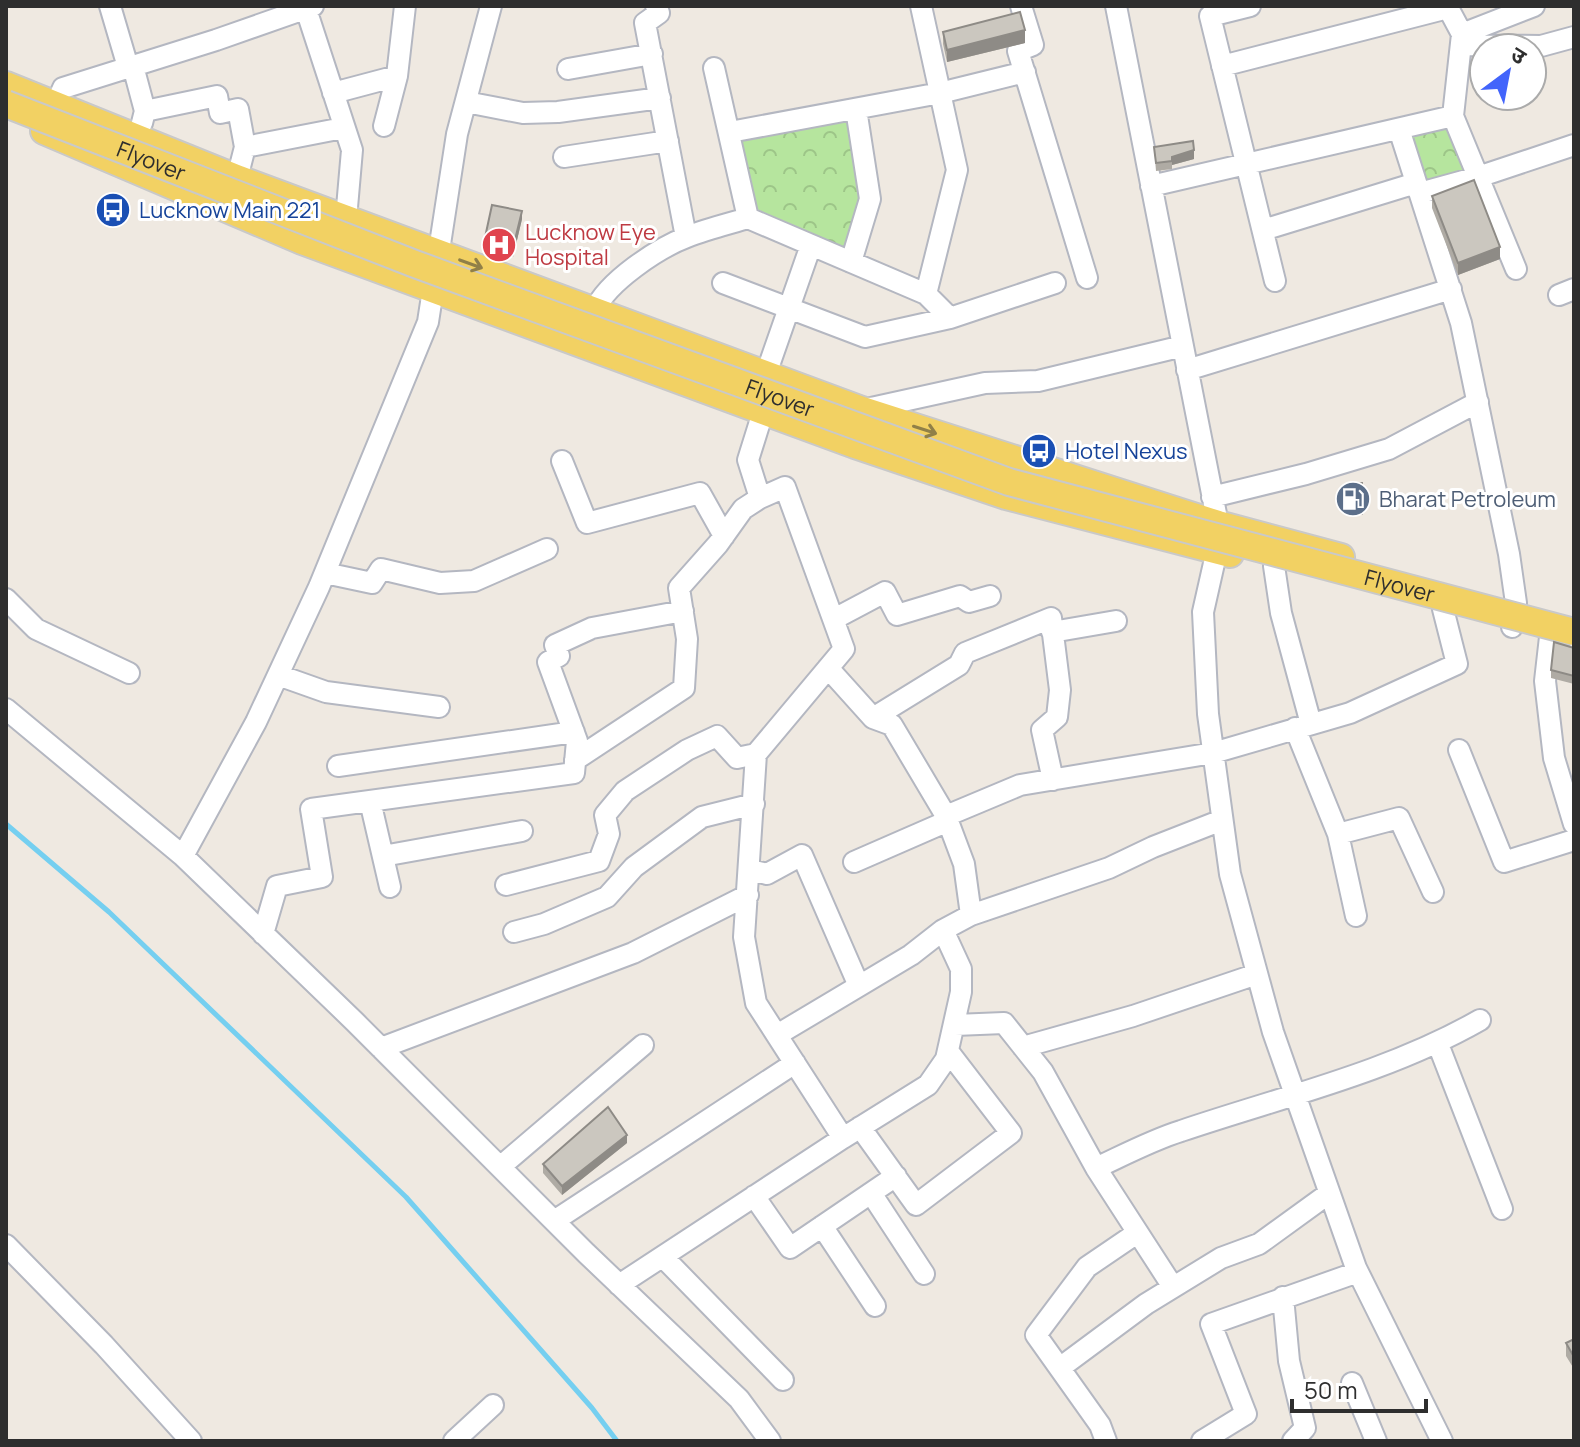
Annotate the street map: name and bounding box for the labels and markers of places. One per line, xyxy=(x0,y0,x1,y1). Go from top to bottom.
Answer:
bus stop icon: Lucknow Main 221 xyxy=(94,191,132,229)
place label: Lucknow Main 221 xyxy=(139,195,320,225)
place label: Lucknow Eye Hospital xyxy=(525,217,656,272)
hospital icon: Lucknow Eye Hospital xyxy=(480,226,518,264)
bus stop icon: Hotel Nexus xyxy=(1020,432,1058,470)
place label: Hotel Nexus xyxy=(1065,436,1188,466)
fuel station icon: Bharat Petroleum xyxy=(1334,480,1372,518)
place label: Bharat Petroleum xyxy=(1379,484,1556,514)

